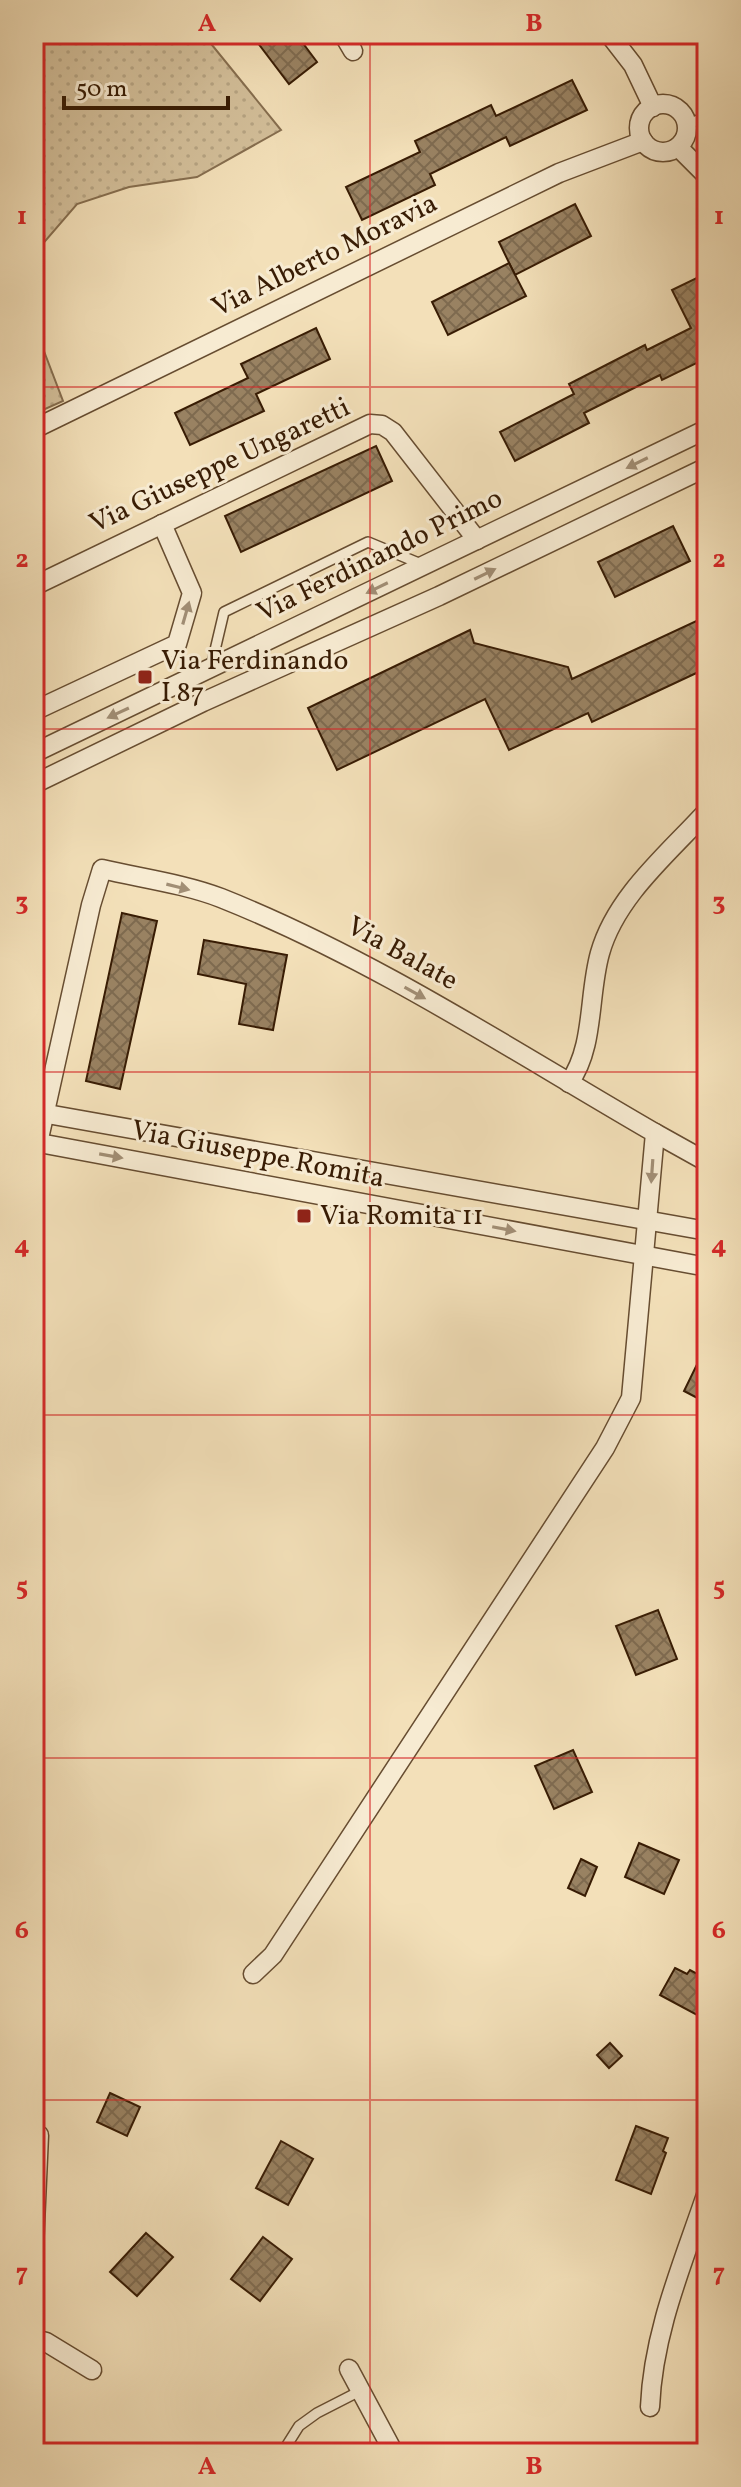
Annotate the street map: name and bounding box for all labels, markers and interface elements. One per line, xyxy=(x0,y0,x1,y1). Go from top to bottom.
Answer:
text: A xyxy=(198,6,217,42)
text: B xyxy=(525,6,543,42)
scale bar xyxy=(64,60,228,110)
text: 50 m xyxy=(76,73,128,107)
street label: Via Alberto Moravia xyxy=(206,184,444,328)
text: 1 xyxy=(17,199,27,235)
text: 1 xyxy=(714,199,724,235)
street label: Via Giuseppe Ungaretti xyxy=(83,388,357,544)
one-way arrow xyxy=(625,456,648,470)
street label: Via Ferdinando Primo xyxy=(251,479,509,633)
text: 2 xyxy=(15,542,29,578)
text: 2 xyxy=(712,542,726,578)
one-way arrow xyxy=(474,567,497,581)
one-way arrow xyxy=(366,581,389,595)
one-way arrow xyxy=(180,600,193,624)
place label: Via Ferdinando I 87 xyxy=(161,642,348,713)
marker: Via Ferdinando I 87 xyxy=(136,668,154,686)
one-way arrow xyxy=(106,706,130,720)
one-way arrow xyxy=(166,882,191,894)
text: 3 xyxy=(15,885,29,921)
text: 3 xyxy=(712,885,726,921)
street label: Via Balate xyxy=(339,907,465,1001)
one-way arrow xyxy=(403,987,426,1000)
street label: Via Giuseppe Romita xyxy=(128,1111,388,1199)
one-way arrow xyxy=(99,1151,124,1163)
one-way arrow xyxy=(645,1159,658,1184)
place label: Via Romita 11 xyxy=(320,1197,484,1236)
marker: Via Romita 11 xyxy=(295,1207,313,1225)
one-way arrow xyxy=(492,1224,517,1236)
text: 4 xyxy=(14,1228,30,1264)
text: 4 xyxy=(711,1228,727,1264)
text: 5 xyxy=(16,1570,28,1606)
text: 5 xyxy=(713,1570,725,1606)
text: 6 xyxy=(15,1913,29,1949)
text: 6 xyxy=(712,1913,726,1949)
text: 7 xyxy=(16,2256,28,2292)
text: 7 xyxy=(713,2256,725,2292)
text: A xyxy=(198,2449,217,2485)
text: B xyxy=(525,2449,543,2485)

